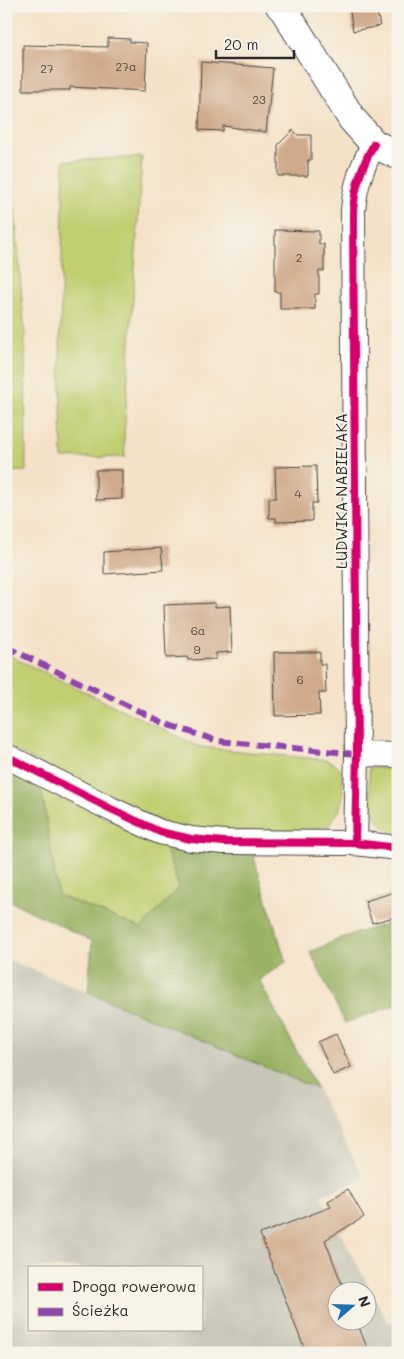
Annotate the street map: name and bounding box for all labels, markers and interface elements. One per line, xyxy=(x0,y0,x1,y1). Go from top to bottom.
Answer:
scale bar xyxy=(216,28,294,60)
text: 20 m xyxy=(224,34,258,54)
house number: 27a xyxy=(116,58,136,74)
house number: 27 xyxy=(40,60,54,76)
house number: 23 xyxy=(252,91,266,107)
house number: 2 xyxy=(296,249,302,265)
street label: LUDWIKA NABIELAKA xyxy=(331,413,351,569)
house number: 4 xyxy=(294,485,302,501)
house number: 6a xyxy=(191,622,205,638)
house number: 9 xyxy=(193,641,201,657)
house number: 6 xyxy=(296,671,304,687)
legend xyxy=(28,1266,202,1332)
text: Droga rowerowa xyxy=(72,1276,196,1296)
north arrow xyxy=(326,1282,376,1332)
text: N xyxy=(354,1293,375,1310)
text: Ścieżka xyxy=(72,1300,129,1320)

